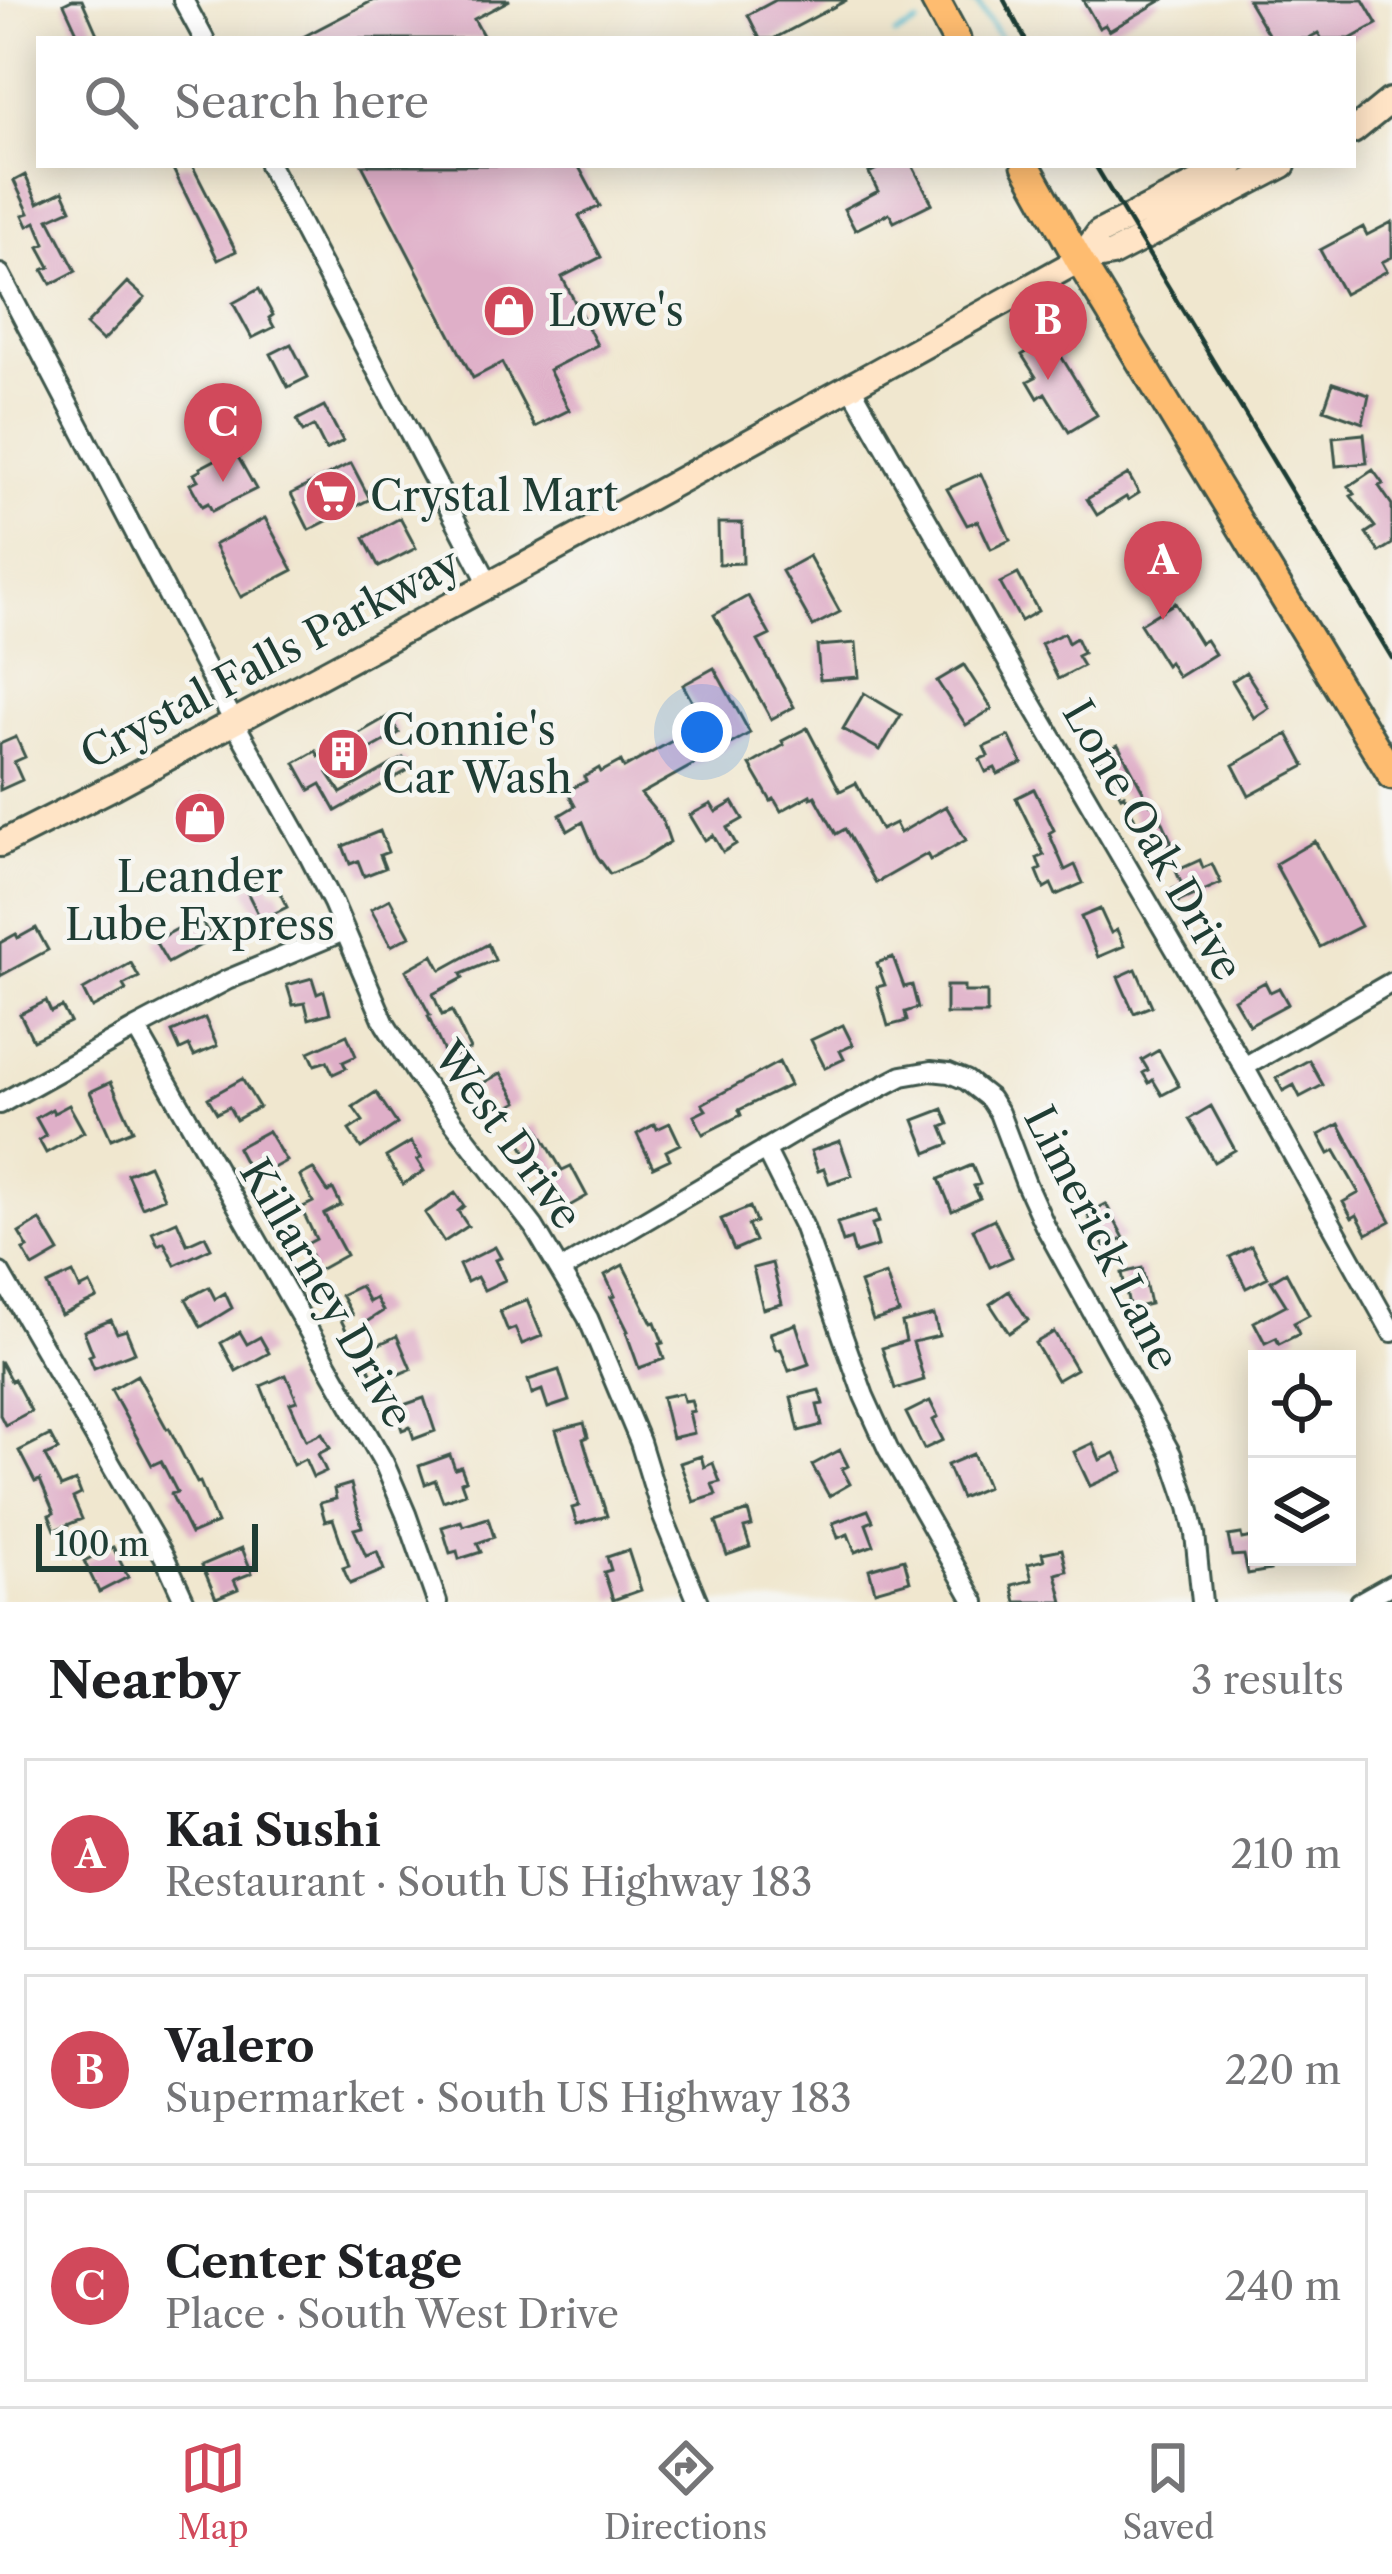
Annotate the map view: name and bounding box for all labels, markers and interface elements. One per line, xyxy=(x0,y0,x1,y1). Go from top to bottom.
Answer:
search box xyxy=(36,36,1356,168)
icon: search xyxy=(78,69,144,135)
text: Search here xyxy=(174,74,429,130)
pin: B xyxy=(1009,281,1087,380)
shop icon: Lowe's xyxy=(481,283,537,339)
place label: Lowe's xyxy=(548,285,684,337)
pin: C xyxy=(184,383,262,482)
supermarket icon: Crystal Mart xyxy=(303,468,359,524)
place label: Crystal Mart xyxy=(370,470,618,522)
pin: A xyxy=(1124,521,1202,620)
street label: Crystal Falls Parkway xyxy=(71,536,469,780)
street label: Lone Oak Drive xyxy=(1052,691,1254,989)
your location xyxy=(672,702,732,762)
place label: Connie's Car Wash xyxy=(382,704,572,804)
building icon: Connie's Car Wash xyxy=(315,726,371,782)
shop icon: Leander Lube Express xyxy=(172,790,228,846)
place label: Leander Lube Express xyxy=(65,851,335,951)
street label: West Drive xyxy=(422,1030,593,1239)
street label: Limerick Lane xyxy=(1013,1097,1191,1379)
street label: Killarney Drive xyxy=(229,1149,425,1437)
map controls xyxy=(1248,1350,1356,1566)
button: locate xyxy=(1248,1350,1356,1458)
button: layers xyxy=(1248,1458,1356,1566)
scale bar xyxy=(36,1518,258,1571)
text: 100 m xyxy=(54,1524,149,1565)
text: Nearby xyxy=(48,1649,240,1711)
text: 3 results xyxy=(1191,1656,1344,1704)
text: Kai Sushi xyxy=(165,1802,381,1858)
text: A xyxy=(75,1830,105,1878)
text: 210 m xyxy=(1231,1830,1341,1878)
text: Restaurant · South US Highway 183 xyxy=(165,1858,812,1906)
text: Valero xyxy=(165,2018,315,2074)
text: B xyxy=(76,2046,105,2094)
text: 220 m xyxy=(1225,2046,1341,2094)
text: Supermarket · South US Highway 183 xyxy=(165,2074,852,2122)
text: Center Stage xyxy=(165,2234,462,2290)
text: C xyxy=(74,2262,106,2310)
text: 240 m xyxy=(1225,2262,1341,2310)
text: Place · South West Drive xyxy=(165,2290,619,2338)
tab: Map xyxy=(178,2435,249,2548)
tab: Directions xyxy=(604,2435,767,2548)
tab: Saved xyxy=(1123,2435,1214,2548)

